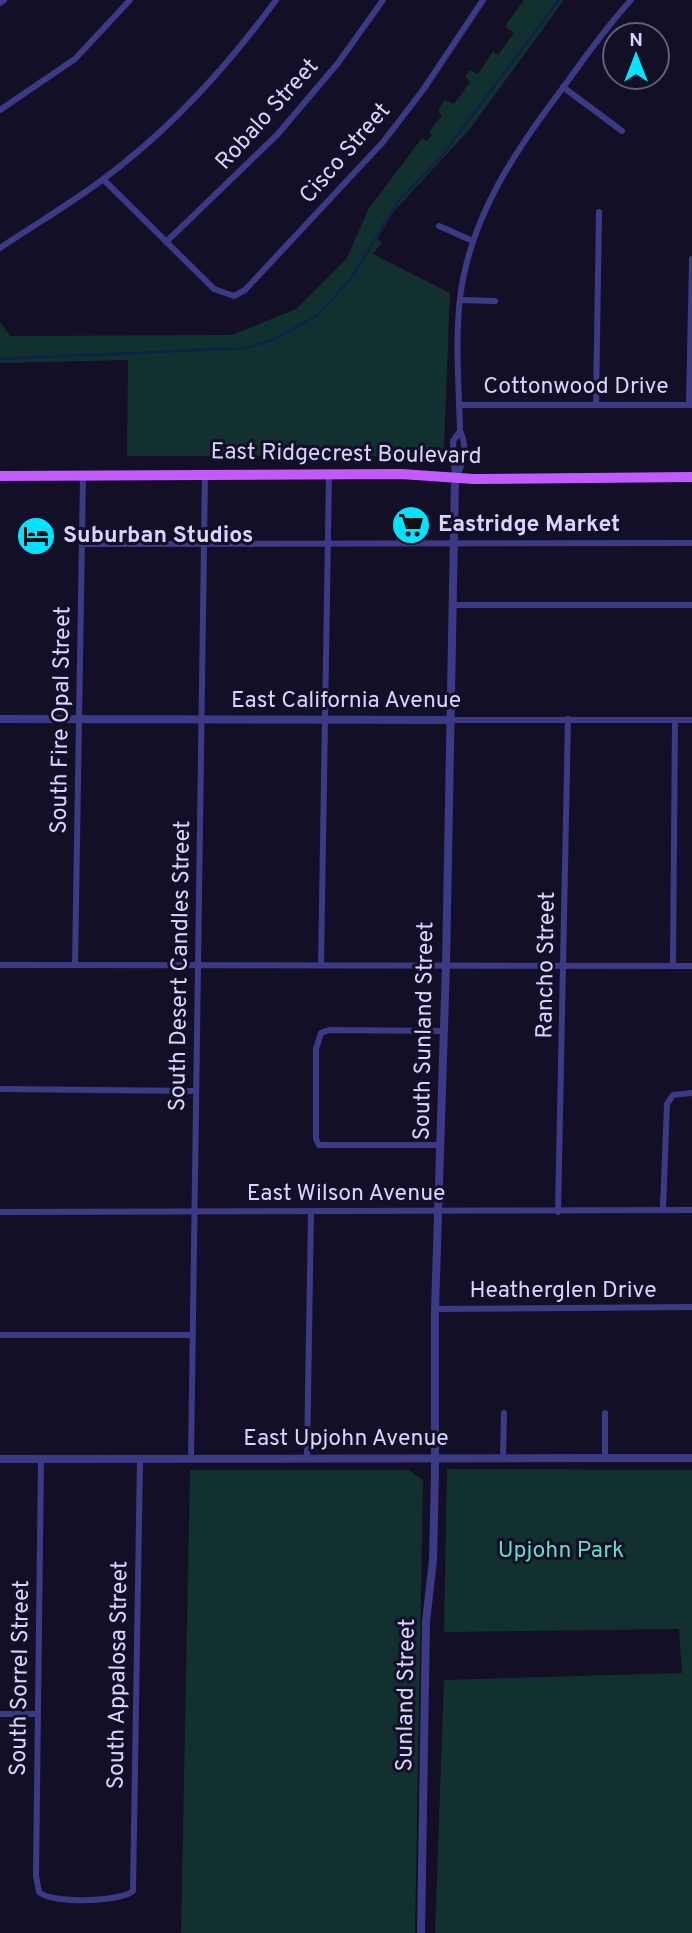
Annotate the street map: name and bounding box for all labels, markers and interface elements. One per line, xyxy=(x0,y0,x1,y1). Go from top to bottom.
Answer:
north arrow xyxy=(601,21,671,91)
text: N xyxy=(629,29,643,53)
street label: Robalo Street xyxy=(210,53,326,177)
street label: Cisco Street xyxy=(294,97,398,211)
street label: Cottonwood Drive xyxy=(483,373,669,402)
street label: East Ridgecrest Boulevard xyxy=(210,438,482,472)
supermarket icon: Eastridge Market xyxy=(390,504,432,546)
place label: Eastridge Market xyxy=(438,511,620,540)
hotel icon: Suburban Studios xyxy=(15,515,57,557)
place label: Suburban Studios xyxy=(63,522,253,551)
street label: South Fire Opal Street xyxy=(46,606,78,834)
street label: East California Avenue xyxy=(231,687,461,716)
street label: South Desert Candles Street xyxy=(164,820,198,1112)
street label: Rancho Street xyxy=(531,891,563,1039)
street label: South Sunland Street xyxy=(409,921,441,1141)
street label: East Wilson Avenue xyxy=(247,1180,445,1209)
street label: Heatherglen Drive xyxy=(469,1277,657,1306)
street label: East Upjohn Avenue xyxy=(243,1425,449,1454)
park label: Upjohn Park xyxy=(498,1537,624,1566)
street label: South Appalosa Street xyxy=(103,1560,135,1790)
street label: South Sorrel Street xyxy=(5,1580,37,1776)
street label: Sunland Street xyxy=(391,1618,423,1772)

